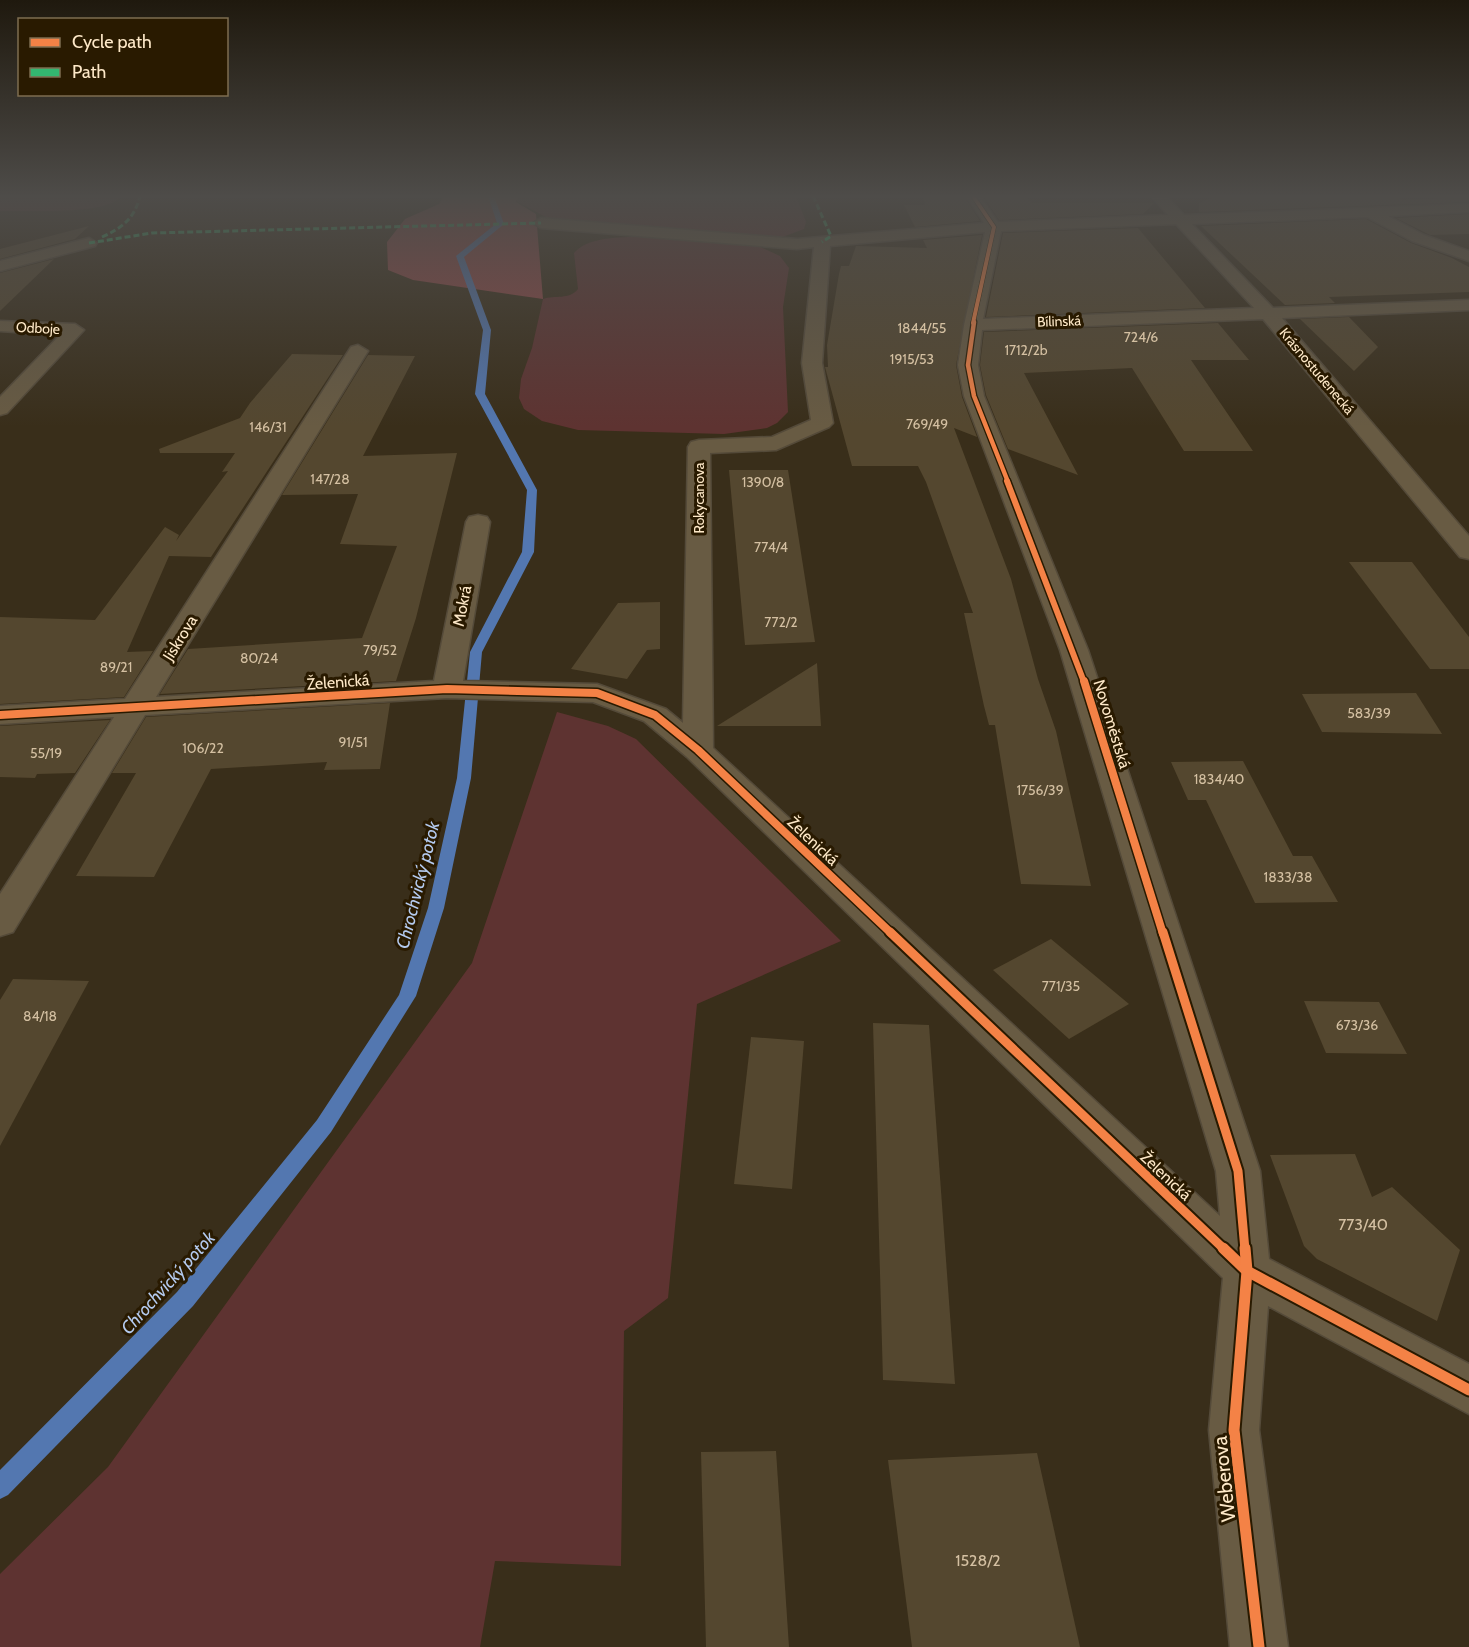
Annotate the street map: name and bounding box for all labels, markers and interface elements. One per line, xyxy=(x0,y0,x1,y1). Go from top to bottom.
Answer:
legend xyxy=(18,18,228,96)
text: Cycle path xyxy=(72,31,152,53)
text: Path xyxy=(72,61,106,83)
street label: Bílinská xyxy=(1037,311,1082,331)
street label: Odboje xyxy=(16,318,60,338)
house number: 1844/55 xyxy=(898,319,946,337)
street label: Krásnostudenecká xyxy=(1276,324,1359,418)
house number: 724/6 xyxy=(1124,328,1158,346)
house number: 1712/2b xyxy=(1004,341,1048,359)
house number: 1915/53 xyxy=(890,350,934,368)
house number: 769/49 xyxy=(906,415,948,433)
house number: 146/31 xyxy=(249,418,287,436)
street label: Rokycanova xyxy=(690,462,708,534)
house number: 147/28 xyxy=(310,470,350,488)
house number: 1390/8 xyxy=(742,473,784,491)
house number: 774/4 xyxy=(754,538,788,556)
street label: Mokrá xyxy=(449,584,475,628)
street label: Jiskrova xyxy=(158,611,201,665)
house number: 772/2 xyxy=(764,613,798,631)
house number: 79/52 xyxy=(363,641,397,659)
house number: 80/24 xyxy=(240,649,278,667)
house number: 89/21 xyxy=(100,658,132,676)
street label: Želenická xyxy=(306,670,370,694)
street label: Novoměstská xyxy=(1089,677,1135,771)
house number: 583/39 xyxy=(1347,704,1391,722)
house number: 91/51 xyxy=(338,733,368,751)
house number: 106/22 xyxy=(182,739,224,757)
house number: 55/19 xyxy=(30,744,62,762)
house number: 1834/40 xyxy=(1194,770,1245,788)
house number: 1756/39 xyxy=(1016,781,1064,799)
street label: Želenická xyxy=(784,813,843,870)
water label: Chrochvický potok xyxy=(392,818,445,951)
house number: 1833/38 xyxy=(1264,868,1312,886)
house number: 771/35 xyxy=(1042,977,1080,995)
house number: 84/18 xyxy=(23,1007,57,1025)
house number: 673/36 xyxy=(1336,1016,1378,1034)
street label: Želenická xyxy=(1137,1148,1196,1205)
house number: 773/40 xyxy=(1338,1215,1388,1234)
water label: Chrochvický potok xyxy=(116,1226,221,1339)
street label: Weberova xyxy=(1208,1435,1240,1523)
house number: 1528/2 xyxy=(955,1551,1001,1570)

